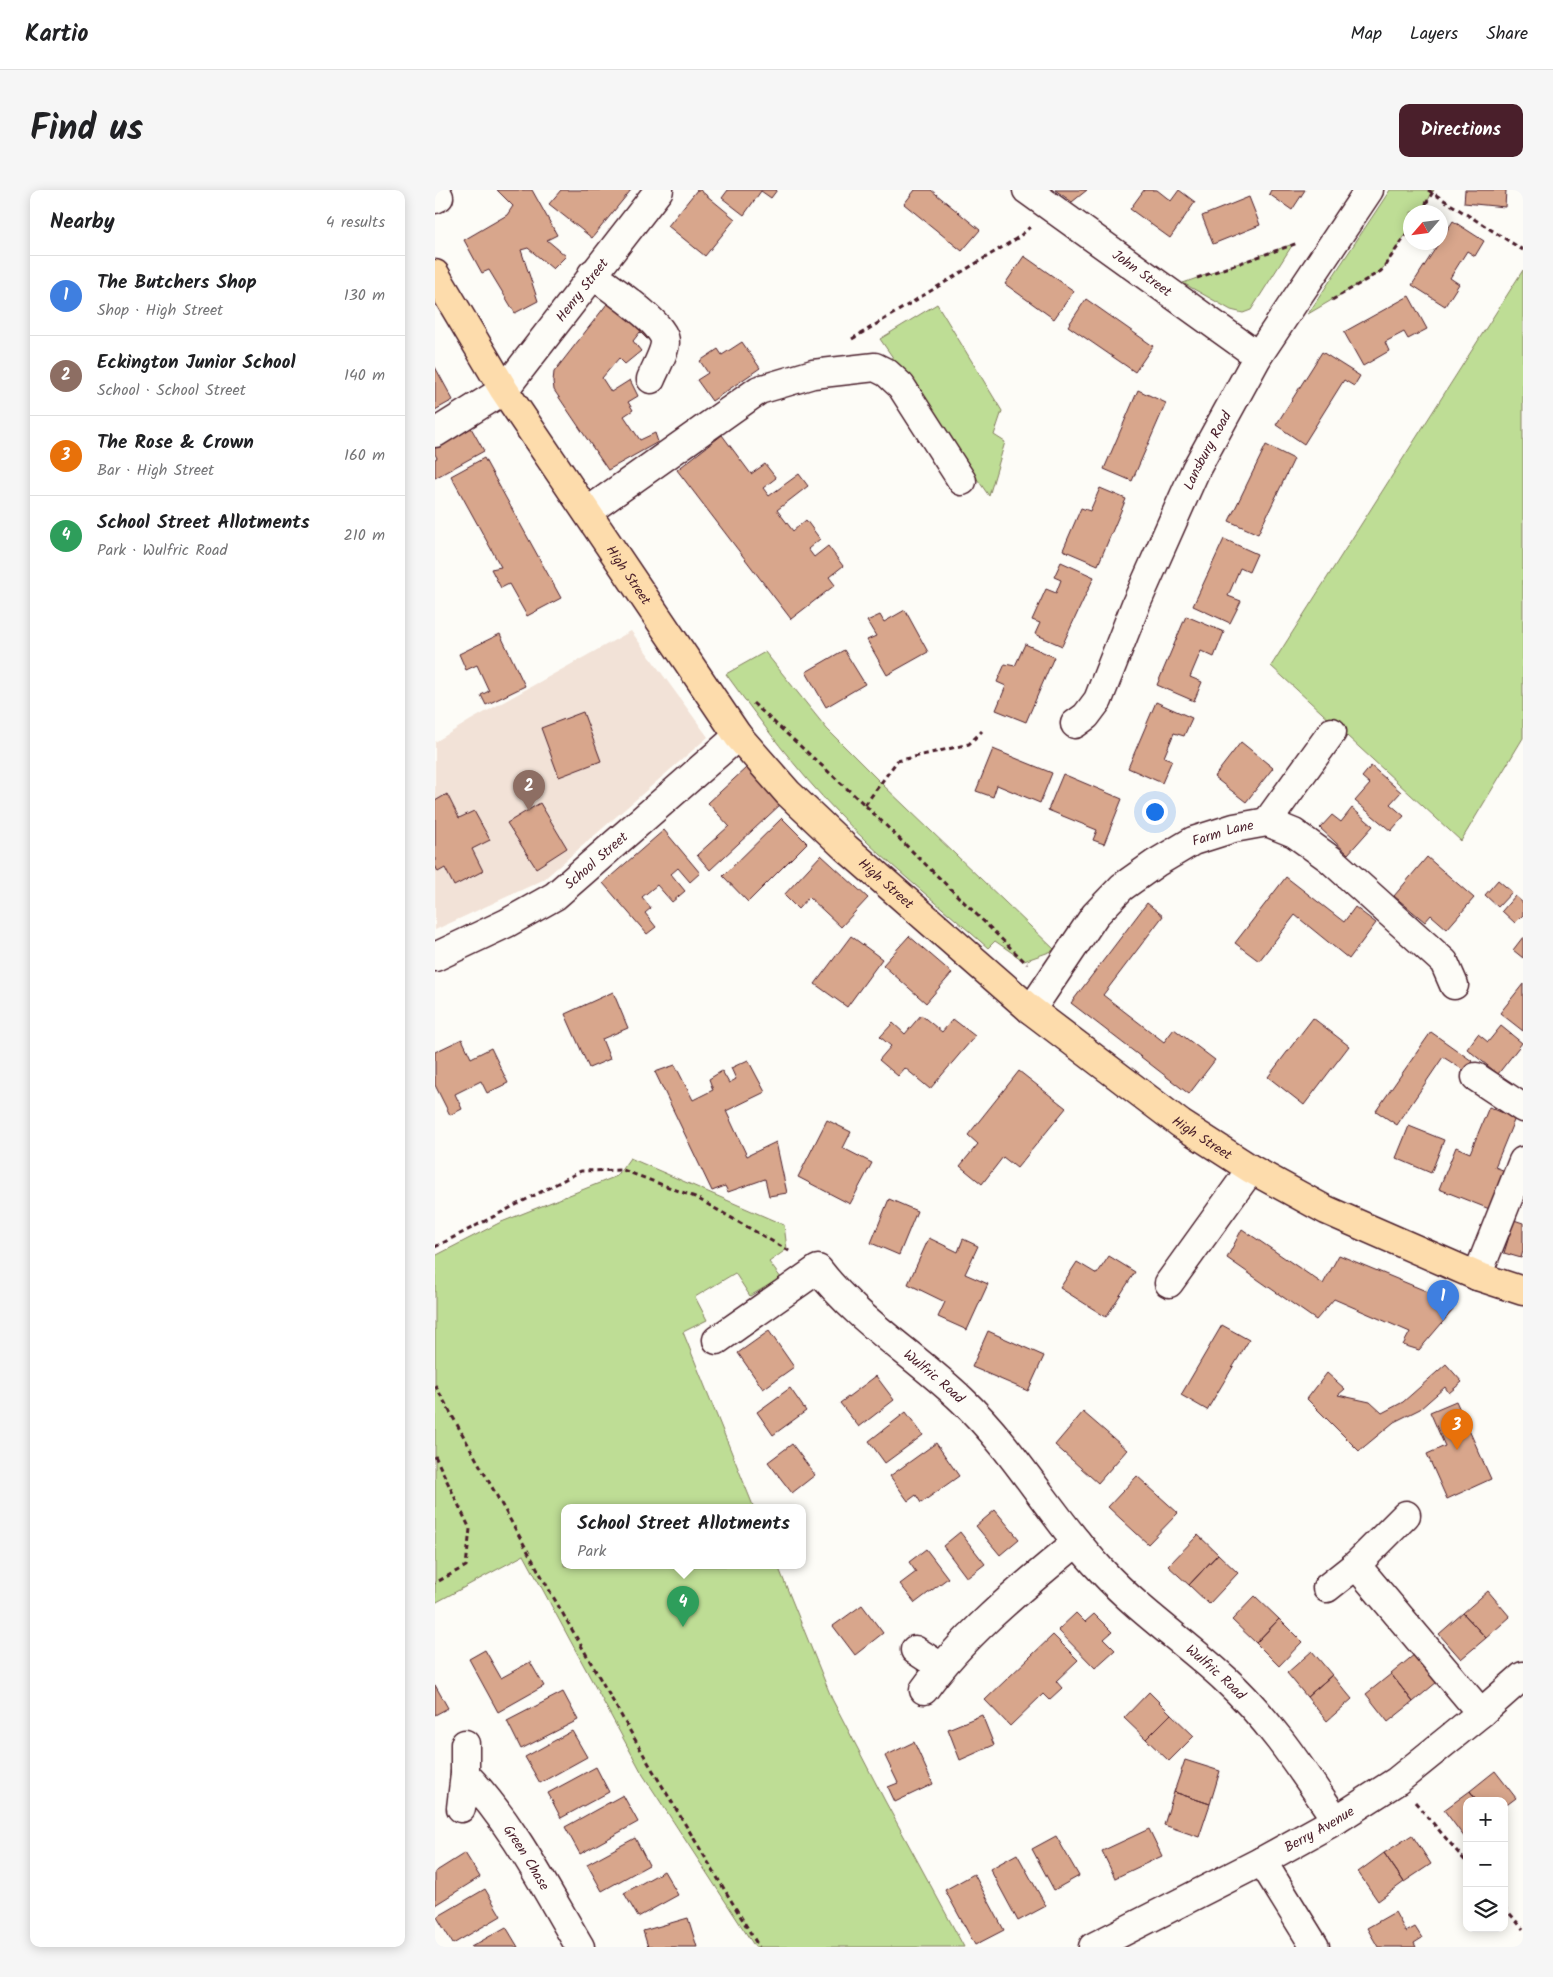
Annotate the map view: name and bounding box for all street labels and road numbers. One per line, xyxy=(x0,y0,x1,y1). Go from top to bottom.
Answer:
street label: John Street xyxy=(1107,245,1177,303)
street label: Henry Street xyxy=(551,253,615,327)
street label: Lansbury Road xyxy=(1178,407,1238,494)
street label: High Street xyxy=(600,541,657,610)
street label: Farm Lane xyxy=(1189,815,1256,853)
street label: School Street xyxy=(560,827,634,895)
street label: High Street xyxy=(853,853,919,915)
street label: High Street xyxy=(1167,1111,1237,1166)
street label: Wulfric Road xyxy=(898,1344,970,1410)
street label: Wulfric Road xyxy=(1180,1640,1251,1706)
street label: Berry Avenue xyxy=(1280,1801,1360,1859)
street label: Green Chase xyxy=(497,1821,555,1895)

